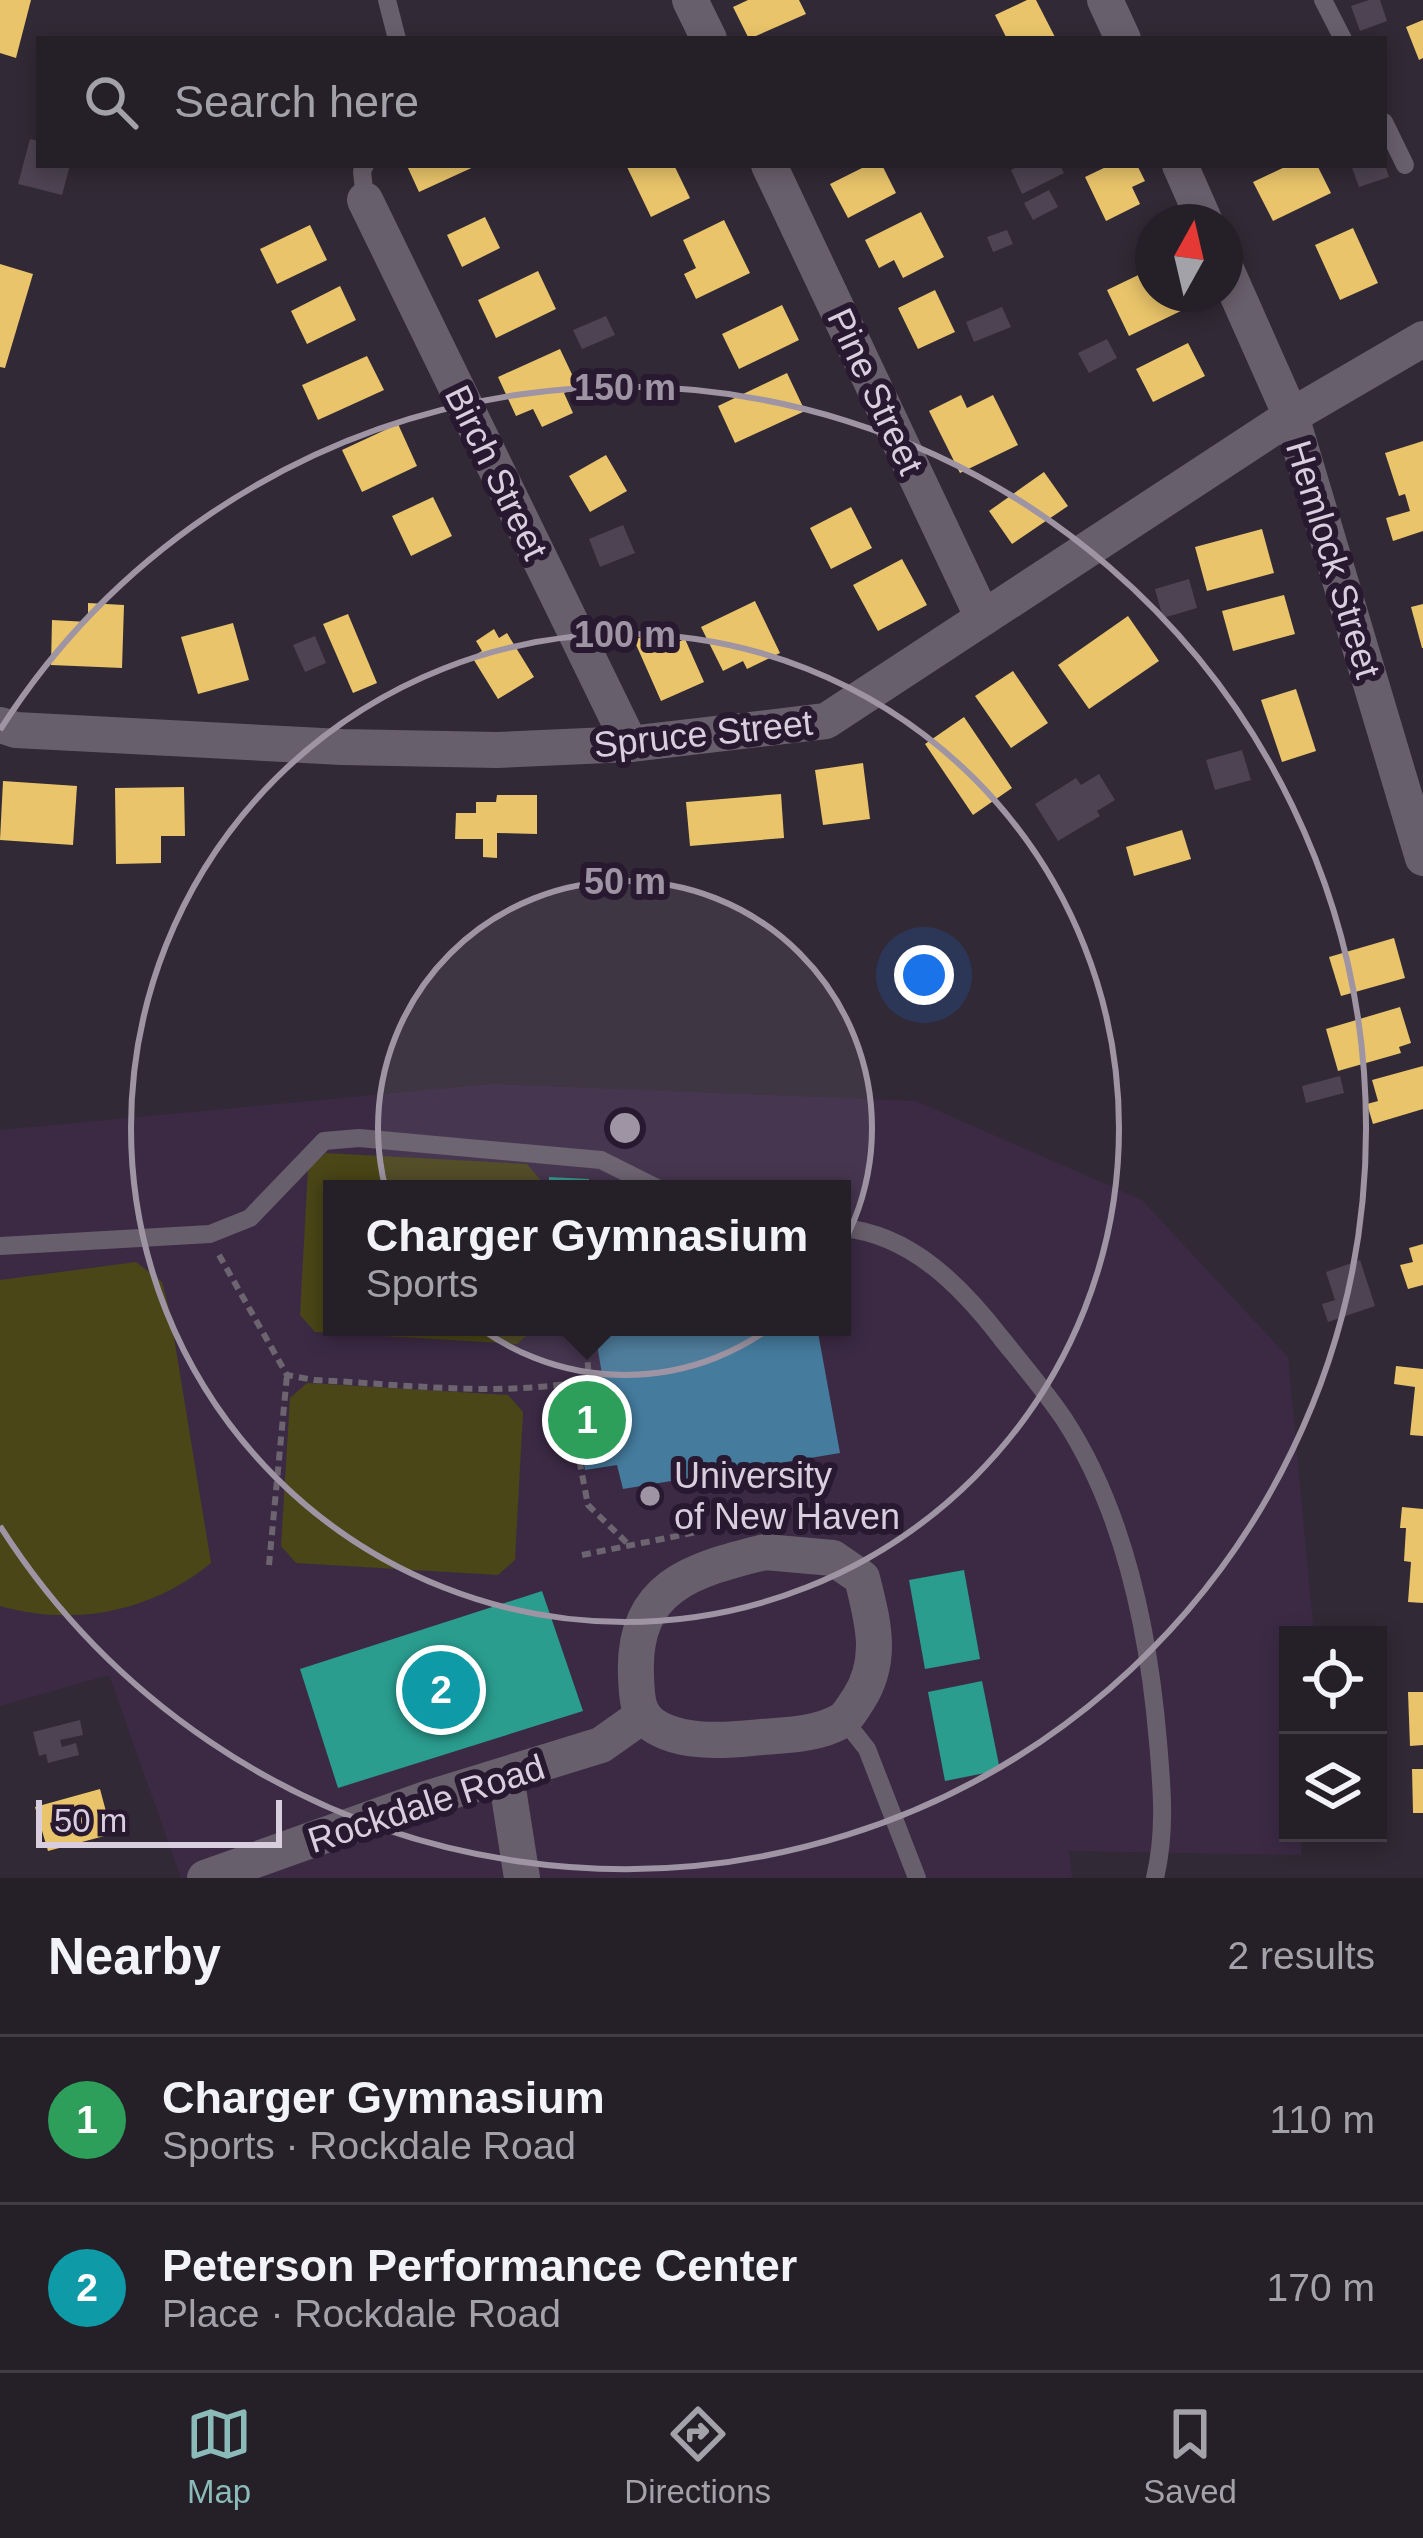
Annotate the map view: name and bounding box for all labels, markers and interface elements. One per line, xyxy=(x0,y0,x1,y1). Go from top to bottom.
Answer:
search box xyxy=(36,36,1387,168)
icon: search xyxy=(78,69,144,135)
text: Search here xyxy=(174,76,419,127)
north arrow xyxy=(1135,204,1243,312)
street label: Pine Street xyxy=(819,302,932,481)
text: 150 m xyxy=(574,367,676,408)
street label: Birch Street xyxy=(437,379,556,566)
street label: Hemlock Street xyxy=(1278,435,1389,683)
text: 100 m xyxy=(574,614,676,655)
street label: Spruce Street xyxy=(591,702,815,765)
text: 50 m xyxy=(584,861,666,902)
your location xyxy=(894,945,954,1005)
centre of rings xyxy=(604,1107,646,1149)
popup xyxy=(323,1180,851,1336)
text: Charger Gymnasium xyxy=(366,1210,808,1261)
text: Sports xyxy=(366,1262,478,1305)
pin: 1 xyxy=(548,1375,626,1465)
place label: University of New Haven xyxy=(674,1455,900,1537)
marker: University of New Haven xyxy=(637,1483,663,1509)
map controls xyxy=(1279,1626,1387,1842)
button: locate xyxy=(1279,1626,1387,1734)
pin: 2 xyxy=(402,1645,480,1735)
button: layers xyxy=(1279,1734,1387,1842)
street label: Rockdale Road xyxy=(303,1746,550,1861)
scale bar xyxy=(36,1794,282,1847)
text: 50 m xyxy=(54,1802,127,1839)
text: Nearby xyxy=(48,1928,221,1985)
text: 2 results xyxy=(1228,1934,1375,1977)
text: Charger Gymnasium xyxy=(162,2072,605,2123)
text: 1 xyxy=(76,2098,98,2141)
text: 110 m xyxy=(1270,2098,1375,2141)
text: Sports · Rockdale Road xyxy=(162,2124,576,2167)
text: Peterson Performance Center xyxy=(162,2240,797,2291)
text: 2 xyxy=(76,2266,98,2309)
text: 170 m xyxy=(1267,2266,1375,2309)
text: Place · Rockdale Road xyxy=(162,2292,561,2335)
tab: Map xyxy=(186,2401,252,2511)
tab: Directions xyxy=(624,2401,771,2511)
tab: Saved xyxy=(1143,2401,1237,2511)

